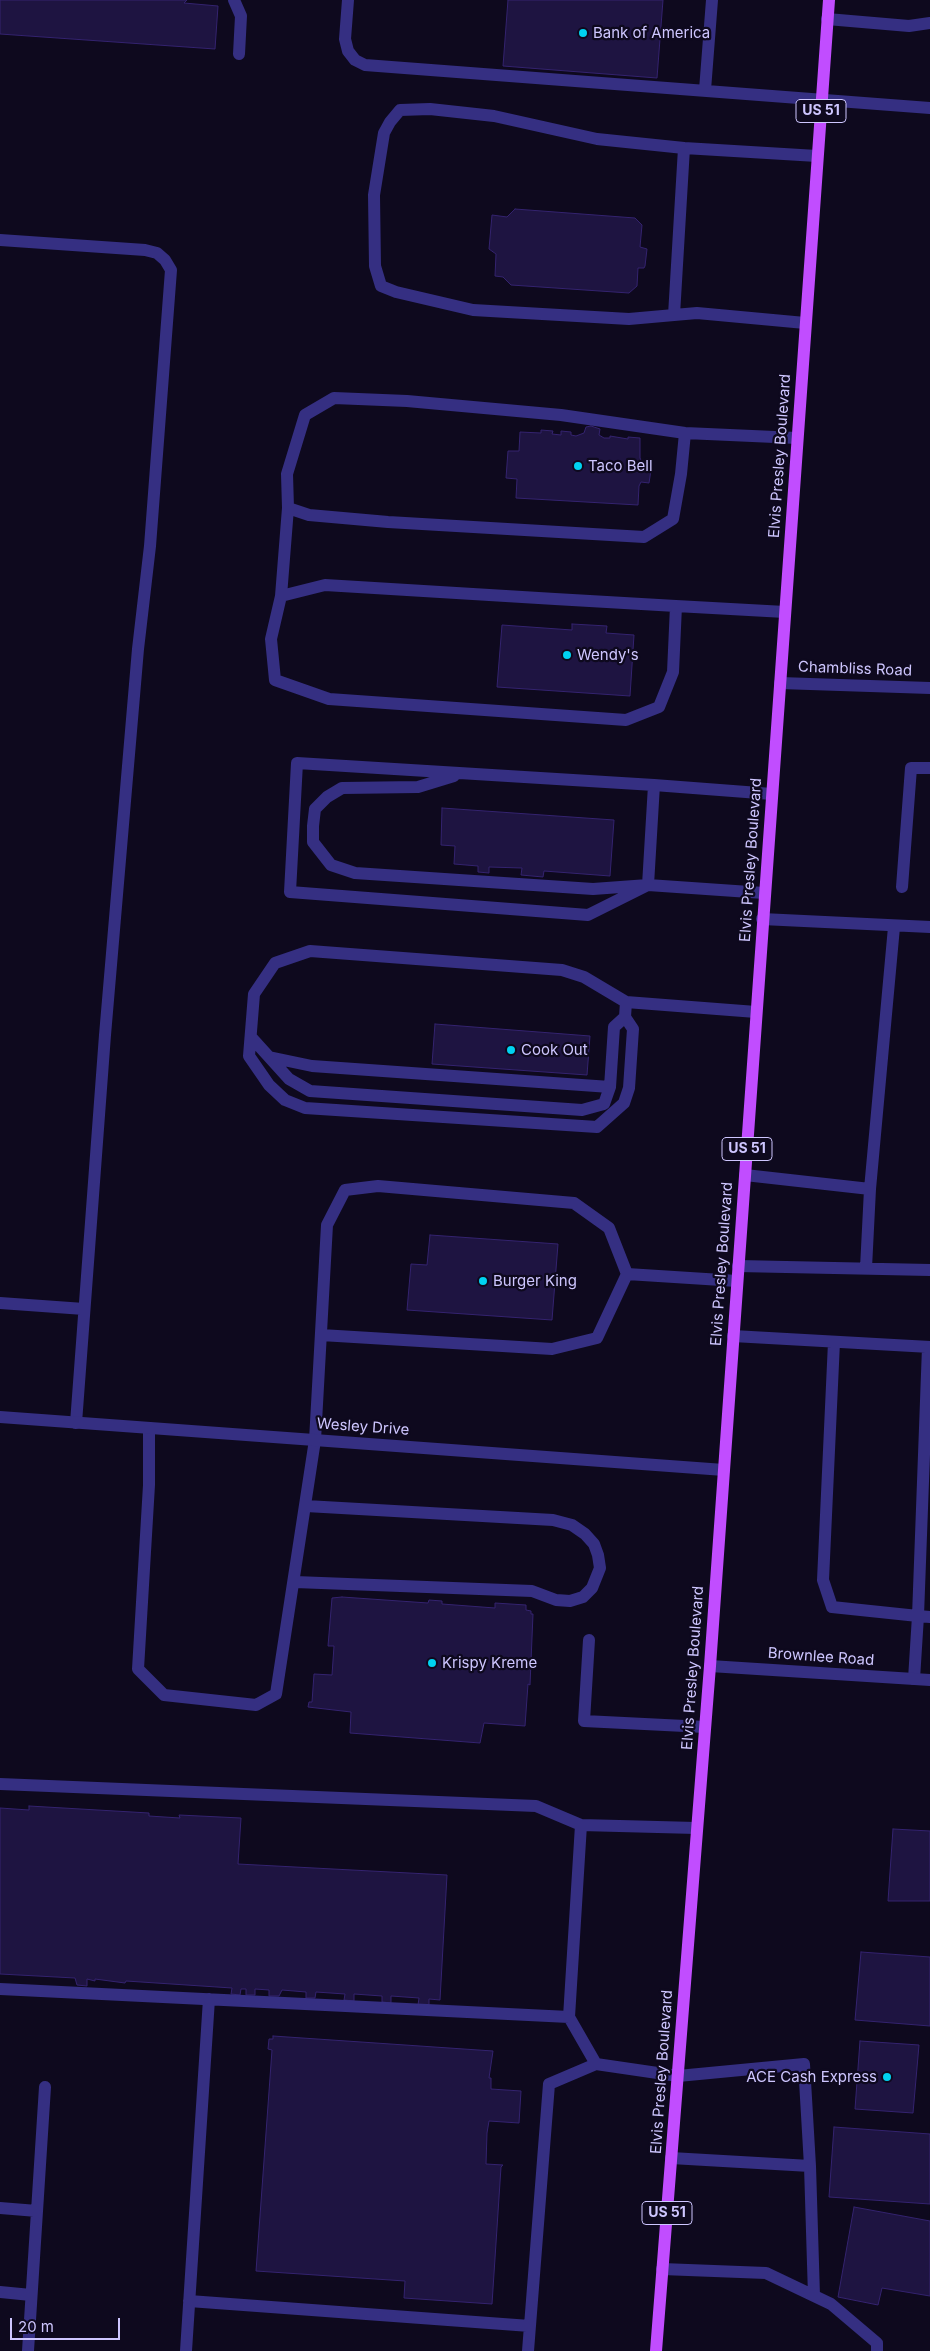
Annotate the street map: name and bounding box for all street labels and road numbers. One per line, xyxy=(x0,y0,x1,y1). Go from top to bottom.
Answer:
road number: US 51 xyxy=(796,100,846,122)
street label: Elvis Presley Boulevard xyxy=(765,373,795,539)
street label: Chambliss Road xyxy=(798,658,912,680)
street label: Elvis Presley Boulevard xyxy=(736,777,766,943)
road number: US 51 xyxy=(722,1138,772,1160)
street label: Elvis Presley Boulevard xyxy=(707,1181,737,1347)
street label: Wesley Drive xyxy=(316,1415,410,1439)
street label: Elvis Presley Boulevard xyxy=(678,1585,708,1751)
street label: Brownlee Road xyxy=(767,1644,875,1670)
street label: Elvis Presley Boulevard xyxy=(647,1989,677,2155)
road number: US 51 xyxy=(642,2202,692,2224)

